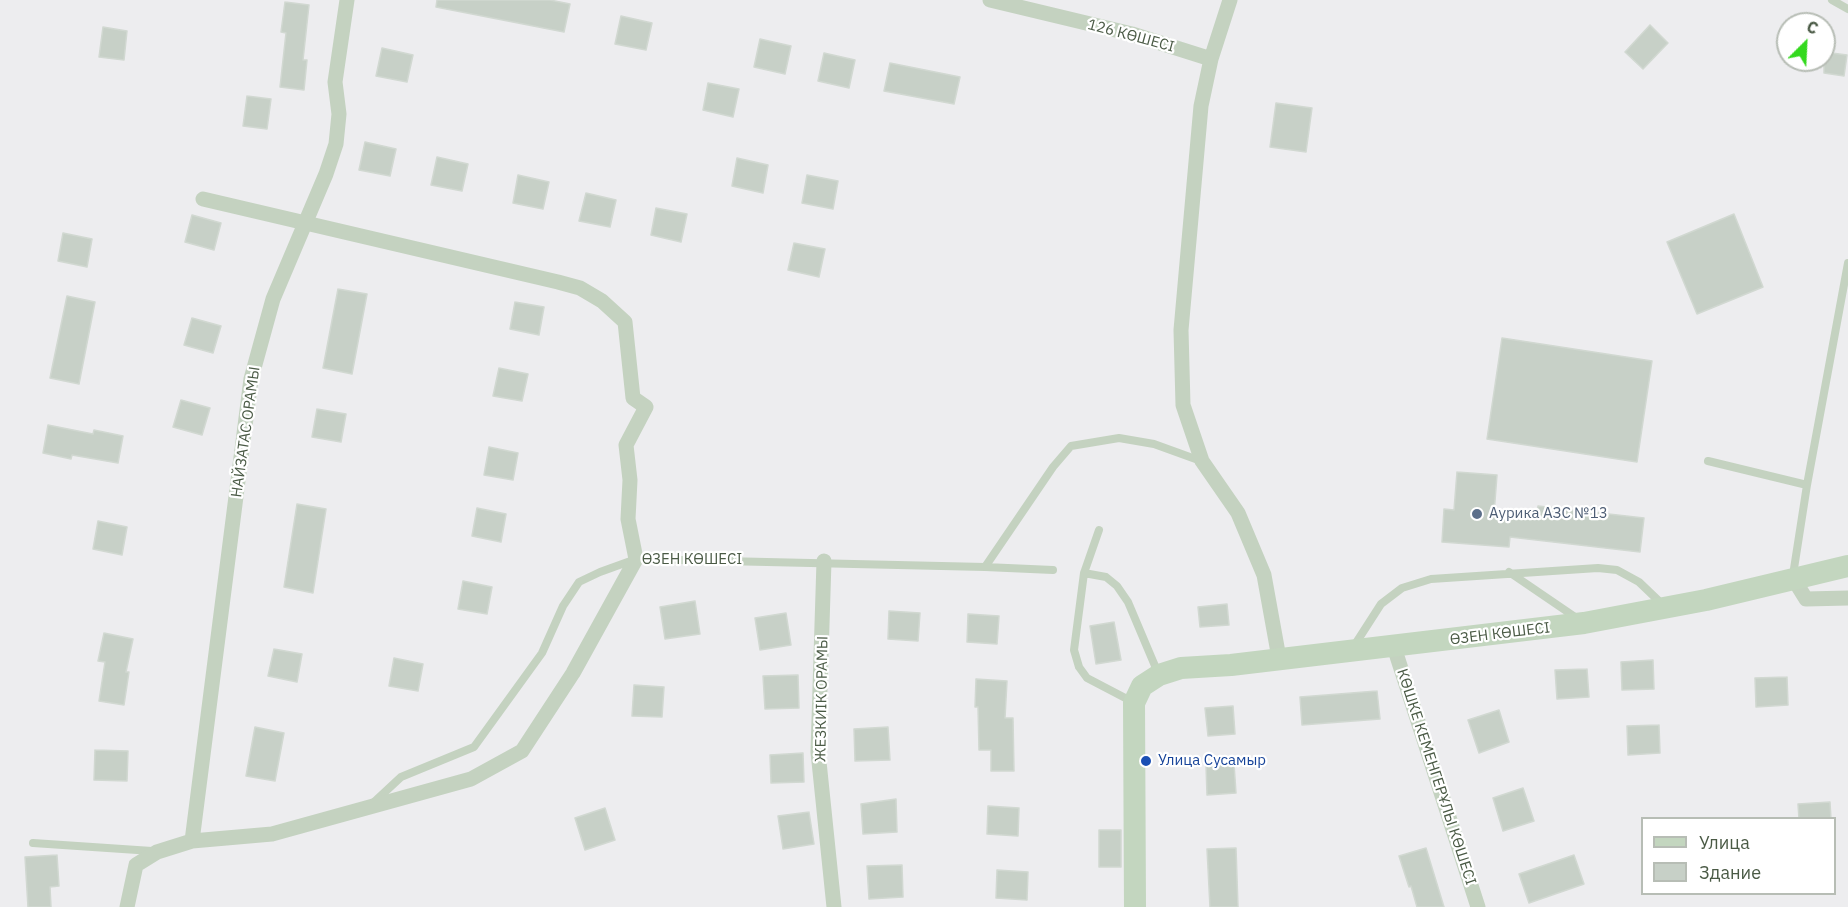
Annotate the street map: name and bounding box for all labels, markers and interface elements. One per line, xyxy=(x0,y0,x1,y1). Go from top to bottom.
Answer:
north arrow xyxy=(1776,12,1836,72)
street label: 126 КӨШЕСІ xyxy=(1086,16,1176,56)
text: С xyxy=(1804,16,1821,39)
street label: НАЙЗАТАС ОРАМЫ xyxy=(228,365,264,499)
place label: Аурика АЗС №13 xyxy=(1489,505,1608,523)
marker: Аурика АЗС №13 xyxy=(1470,507,1484,521)
street label: ӨЗЕН КӨШЕСІ xyxy=(642,551,742,569)
street label: ӨЗЕН КӨШЕСІ xyxy=(1449,619,1551,649)
street label: ЖЕЗКИІК ОРАМЫ xyxy=(812,636,832,762)
street label: КӨШКЕ КЕМЕНГЕРҰЛЫ КӨШЕСІ xyxy=(1392,667,1480,887)
place label: Улица Сусамыр xyxy=(1158,752,1266,770)
marker: Улица Сусамыр xyxy=(1139,754,1153,768)
legend xyxy=(1641,817,1836,895)
text: Улица xyxy=(1699,831,1750,854)
text: Здание xyxy=(1699,861,1761,884)

